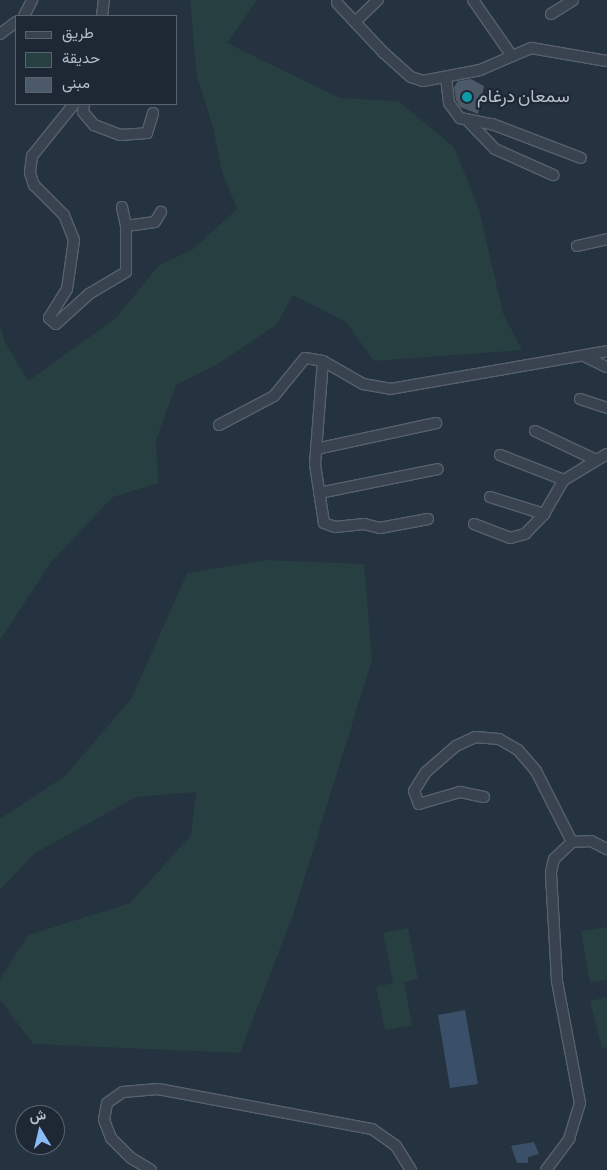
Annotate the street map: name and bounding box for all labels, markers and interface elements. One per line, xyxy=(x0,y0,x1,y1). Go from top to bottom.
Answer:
legend xyxy=(15,15,178,105)
text: طريق xyxy=(62,24,94,43)
text: حديقة xyxy=(62,49,100,68)
text: مبنى xyxy=(62,74,90,93)
place label: سمعان درغام xyxy=(477,86,570,108)
marker: سمعان درغام xyxy=(461,91,473,103)
north arrow xyxy=(15,1105,65,1155)
text: ش xyxy=(28,1106,47,1125)

